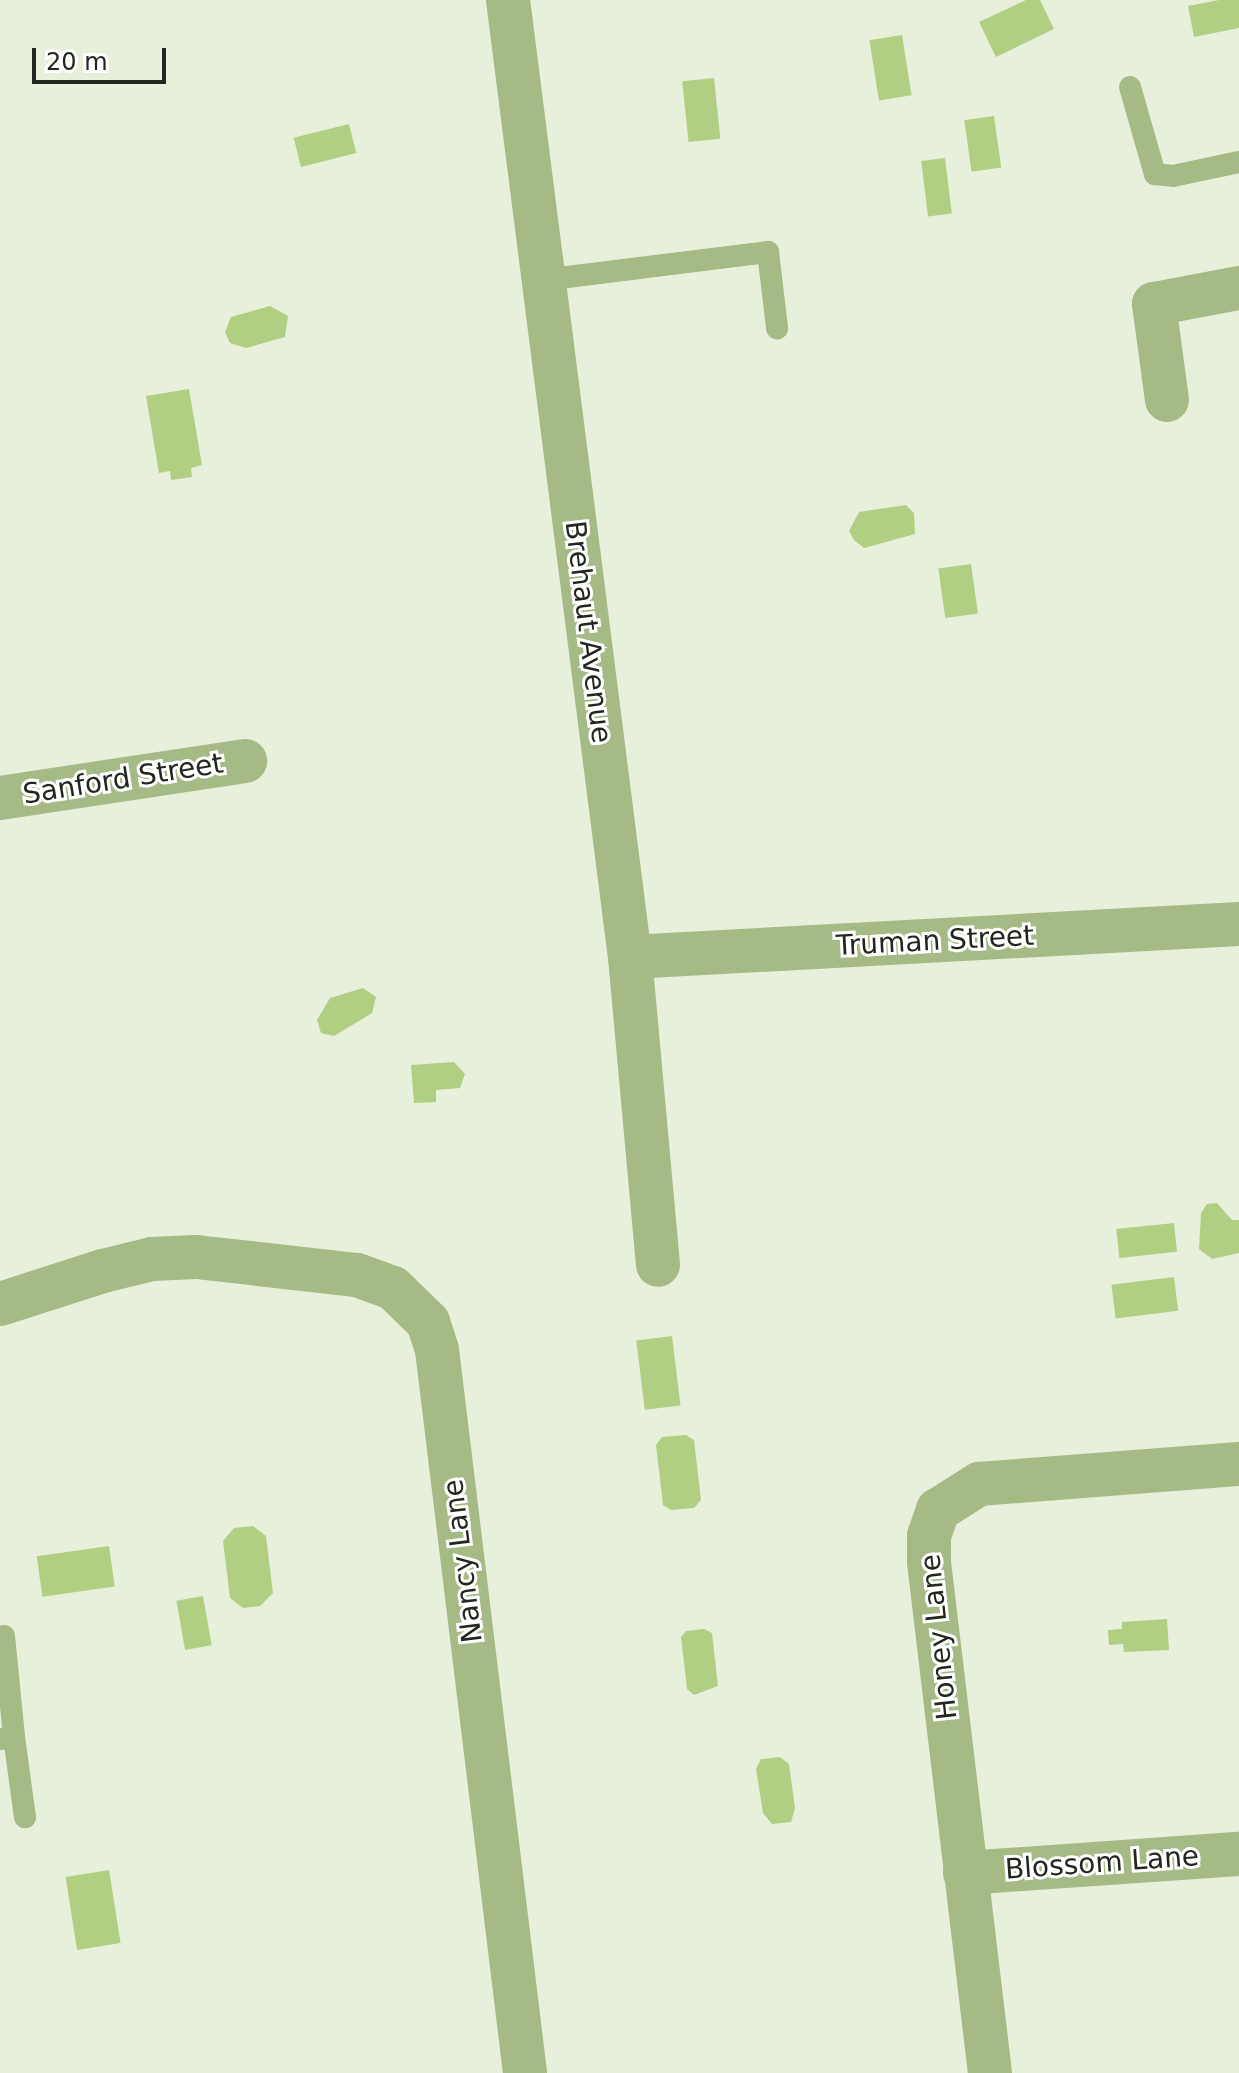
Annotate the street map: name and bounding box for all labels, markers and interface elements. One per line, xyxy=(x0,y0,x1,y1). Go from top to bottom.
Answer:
scale bar xyxy=(36,32,170,82)
text: 20 m xyxy=(46,48,108,76)
street label: Brehaut Avenue xyxy=(558,519,618,745)
street label: Sanford Street xyxy=(20,747,226,811)
street label: Truman Street xyxy=(835,919,1035,963)
street label: Nancy Lane xyxy=(436,1477,490,1645)
street label: Honey Lane xyxy=(914,1553,964,1721)
street label: Blossom Lane xyxy=(1004,1839,1200,1887)

